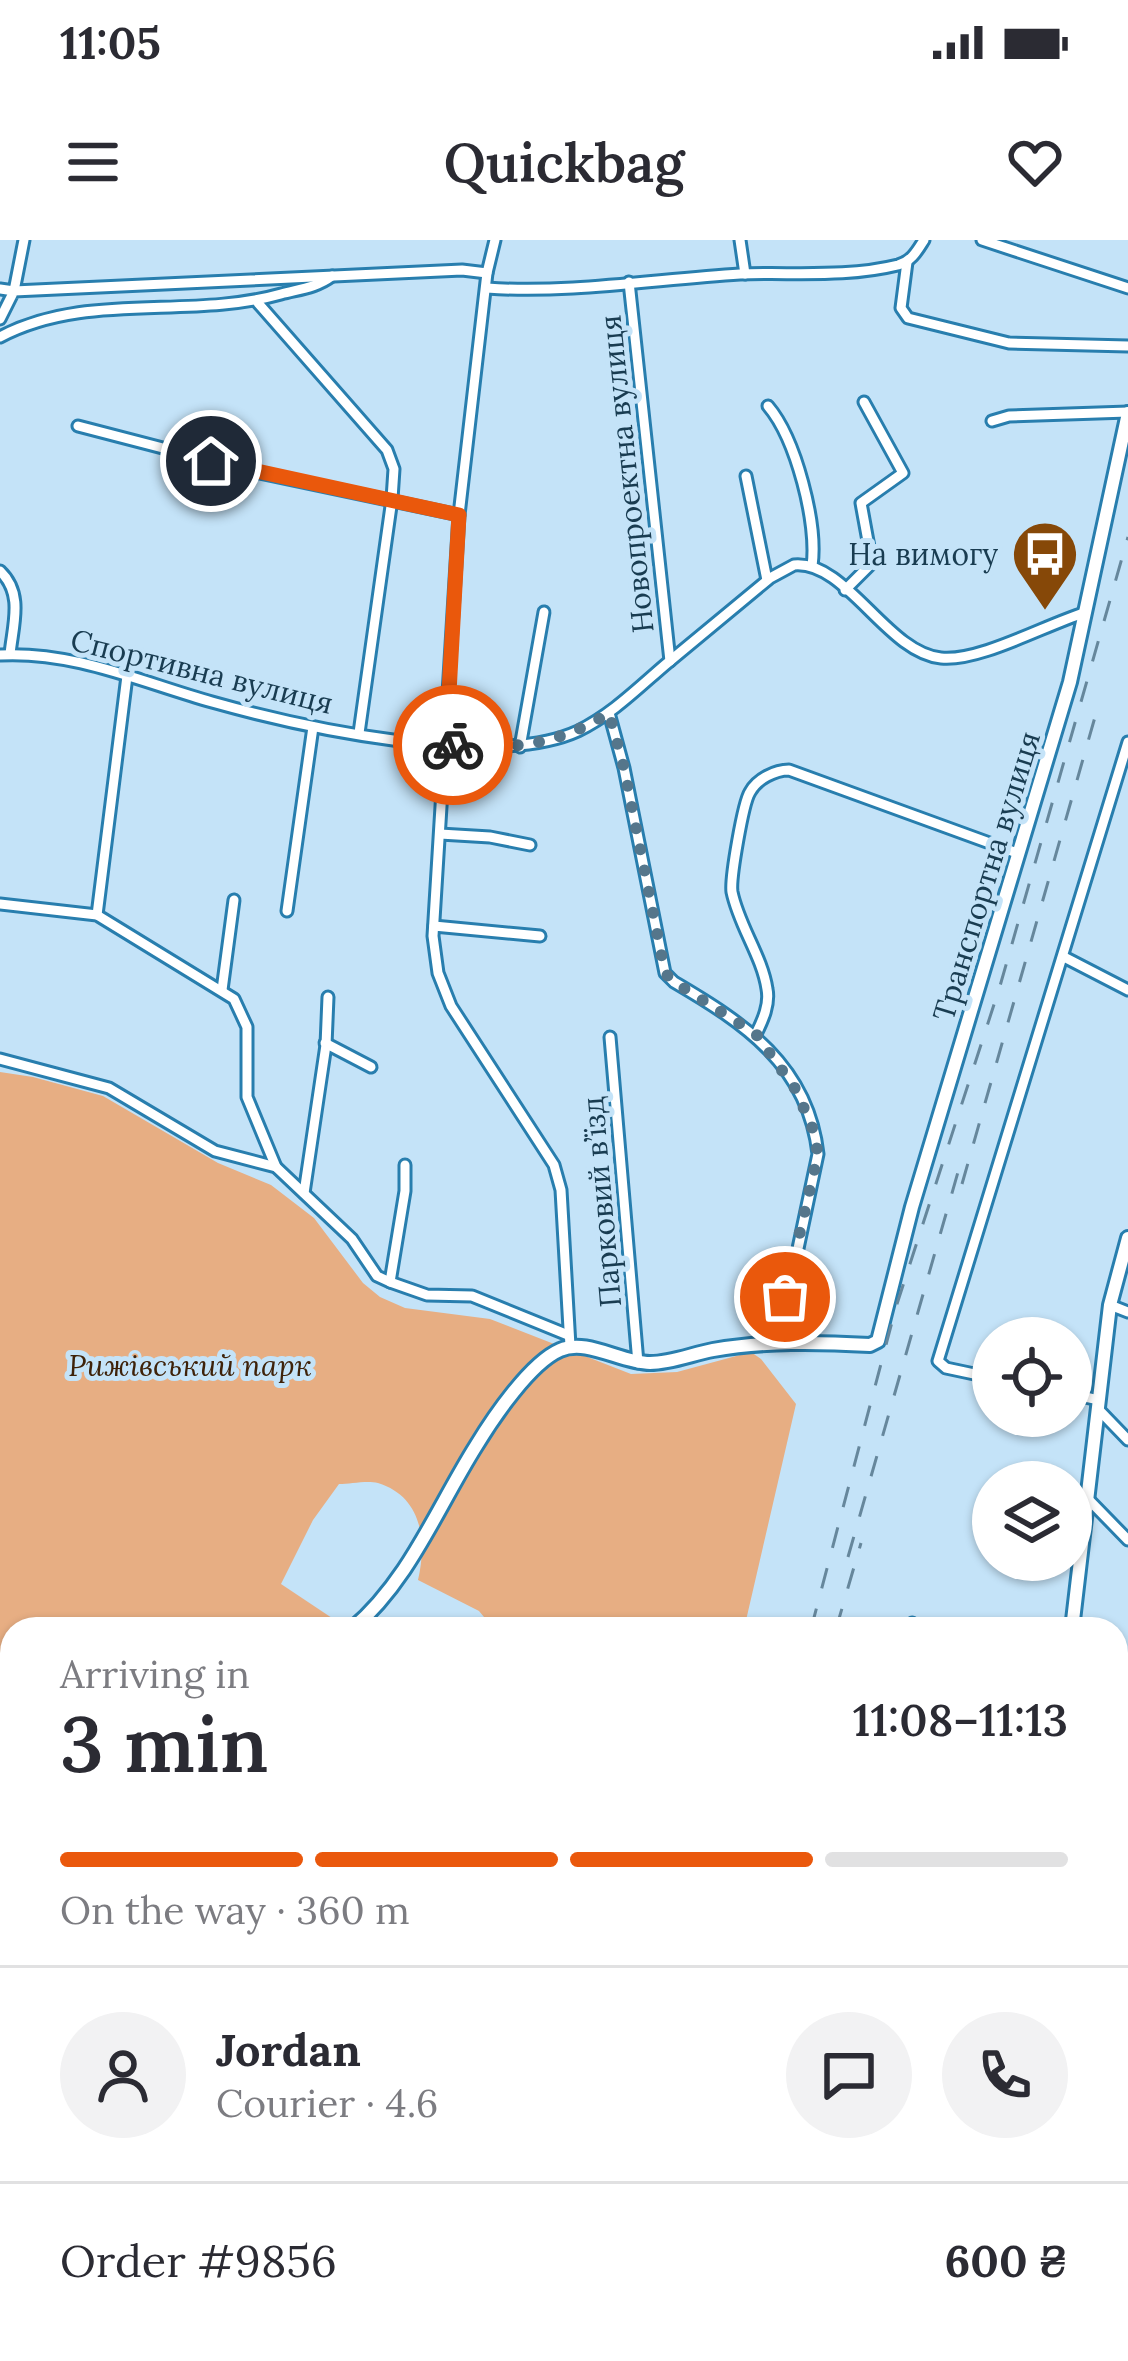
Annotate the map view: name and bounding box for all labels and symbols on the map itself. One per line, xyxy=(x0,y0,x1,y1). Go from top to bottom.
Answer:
street label: Новопроектна вулиця xyxy=(590,313,663,635)
pin xyxy=(160,410,262,512)
bus stop icon: На вимогу xyxy=(1010,519,1080,613)
place label: На вимогу xyxy=(848,535,998,574)
street label: Спортивна вулиця xyxy=(67,620,337,723)
courier xyxy=(393,685,513,805)
street label: Транспортна вулиця xyxy=(924,727,1049,1026)
street label: Парковий в’їзд xyxy=(573,1095,629,1309)
pin xyxy=(734,1246,836,1348)
park label: Рижівський парк xyxy=(68,1346,312,1384)

